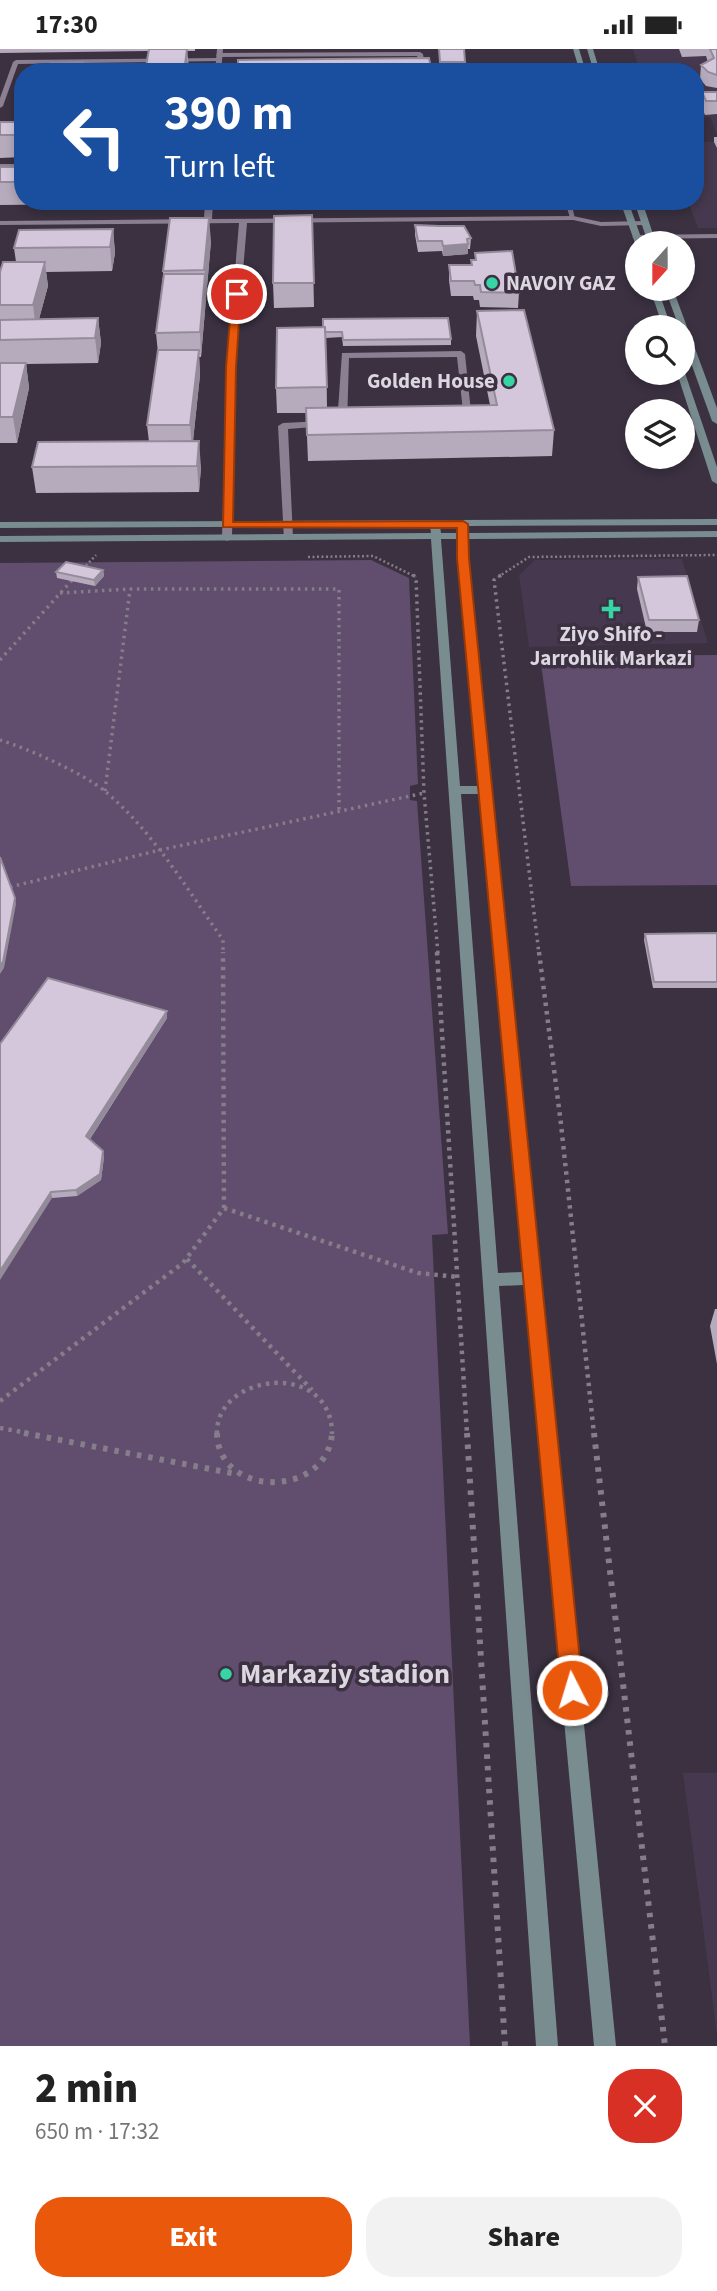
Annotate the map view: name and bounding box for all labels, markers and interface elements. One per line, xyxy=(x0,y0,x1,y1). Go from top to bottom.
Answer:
text: 17:30 xyxy=(35,6,98,43)
text: 390 m xyxy=(164,79,293,149)
icon: left xyxy=(49,91,140,182)
text: Turn left xyxy=(164,144,275,190)
north arrow xyxy=(625,231,695,301)
map controls xyxy=(625,231,695,469)
pin xyxy=(207,264,267,324)
place label: NAVOIY GAZ xyxy=(506,268,616,298)
icon: arrive xyxy=(218,275,256,313)
marker: NAVOIY GAZ xyxy=(484,275,500,291)
button: search xyxy=(625,315,695,385)
place label: Golden House xyxy=(367,366,495,396)
marker: Golden House xyxy=(501,373,517,389)
button: layers xyxy=(625,399,695,469)
marker: Ziyo Shifo - Jarrohlik Markazi xyxy=(601,599,621,619)
place label: Ziyo Shifo - Jarrohlik Markazi xyxy=(530,619,692,673)
position arrow xyxy=(535,1653,609,1727)
place label: Markaziy stadion xyxy=(240,1654,450,1694)
marker: Markaziy stadion xyxy=(218,1666,234,1682)
text: 2 min xyxy=(35,2059,138,2119)
button: close xyxy=(608,2069,682,2143)
text: 650 m · 17:32 xyxy=(35,2115,159,2148)
button: Exit xyxy=(35,2197,352,2277)
button: Share xyxy=(366,2197,682,2277)

